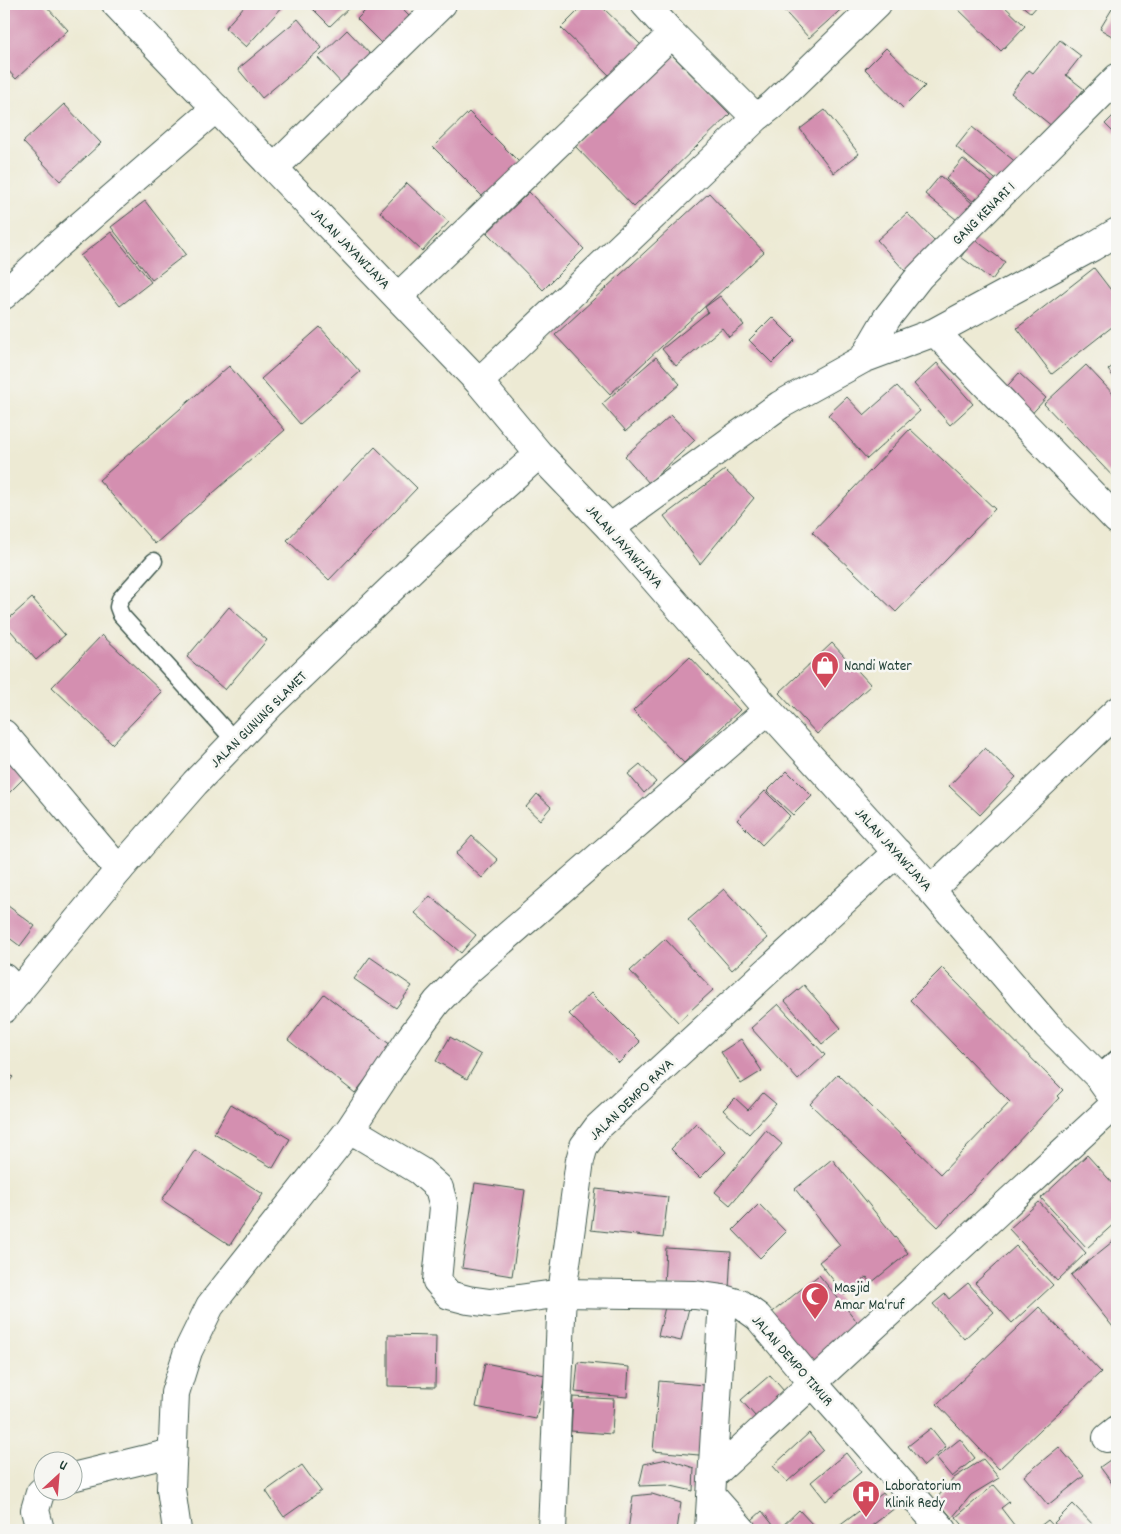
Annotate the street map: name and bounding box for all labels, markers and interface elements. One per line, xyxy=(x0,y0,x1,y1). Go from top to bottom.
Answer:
street label: GANG KENARI 1 xyxy=(948,178,1021,251)
street label: JALAN JAYAWIJAYA xyxy=(305,203,395,295)
street label: JALAN JAYAWIJAYA xyxy=(580,500,667,594)
shop icon: Nandi Water xyxy=(810,650,840,689)
place label: Nandi Water xyxy=(844,656,912,678)
street label: JALAN GUNUNG SLAMET xyxy=(206,667,313,774)
street label: JALAN JAYAWIJAYA xyxy=(849,803,936,897)
street label: JALAN DEMPO RAYA xyxy=(585,1054,680,1147)
place label: Masjid Amar Ma'ruf xyxy=(834,1278,905,1317)
mosque icon: Masjid Amar Ma'ruf xyxy=(800,1281,830,1320)
street label: JALAN DEMPO TIMUR xyxy=(745,1311,838,1412)
north arrow xyxy=(32,1452,82,1502)
text: U xyxy=(55,1456,70,1477)
place label: Laboratorium Klinik Redy xyxy=(885,1476,961,1515)
hospital icon: Laboratorium Klinik Redy xyxy=(851,1479,881,1518)

